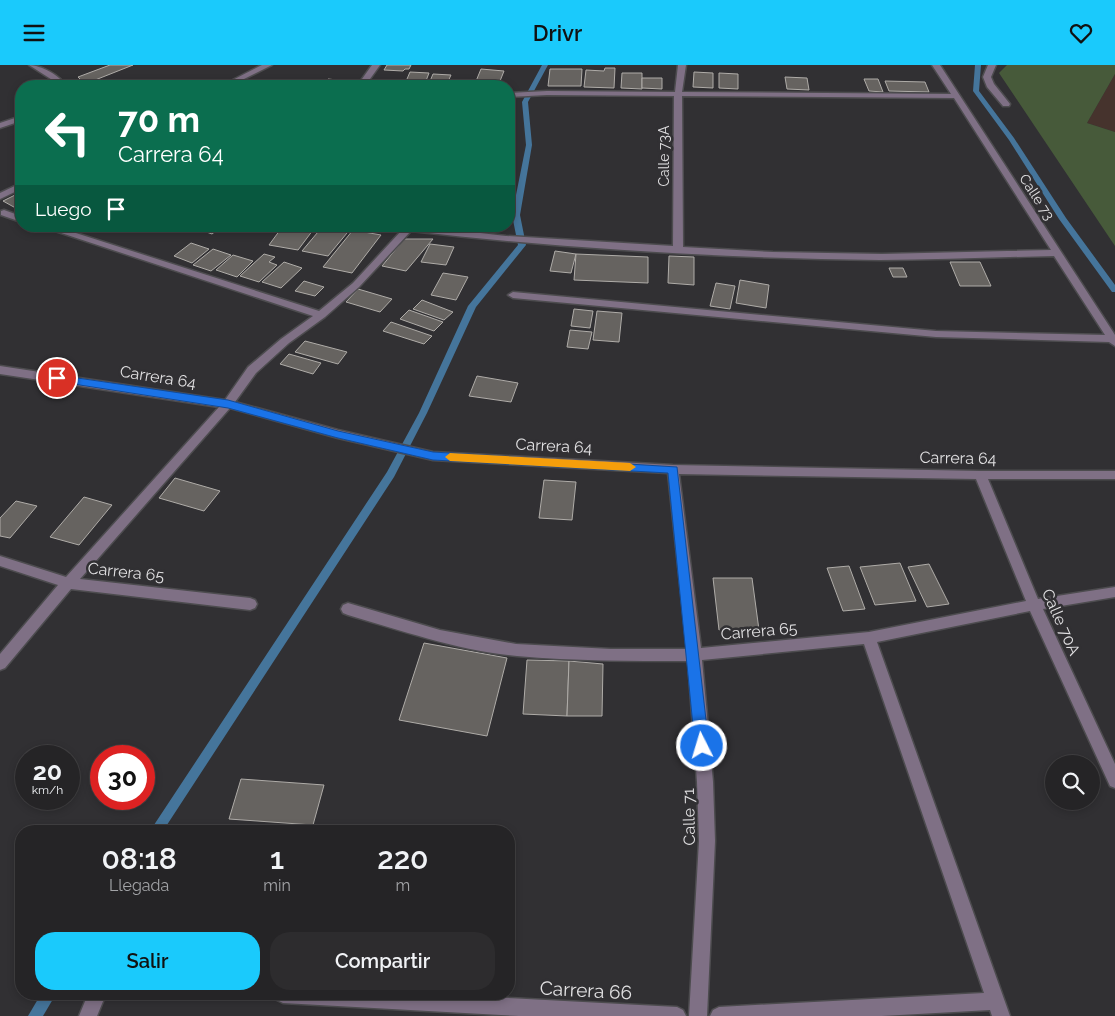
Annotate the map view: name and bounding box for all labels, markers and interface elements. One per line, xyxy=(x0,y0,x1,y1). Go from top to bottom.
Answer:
icon: menu xyxy=(20,19,48,47)
icon: heart xyxy=(1067,19,1095,47)
text: Drivr xyxy=(533,20,582,46)
text: 70 m xyxy=(118,99,200,140)
icon: left xyxy=(35,100,100,165)
street label: Calle 73A xyxy=(656,125,672,187)
text: Carrera 64 xyxy=(118,141,224,167)
street label: Calle 73 xyxy=(1016,171,1058,223)
icon: arrive xyxy=(102,195,130,223)
text: Luego xyxy=(35,198,92,220)
pin xyxy=(36,357,78,399)
street label: Carrera 64 xyxy=(119,362,198,392)
icon: arrive xyxy=(43,364,71,392)
street label: Carrera 64 xyxy=(515,435,593,458)
street label: Carrera 64 xyxy=(919,448,997,468)
street label: Carrera 65 xyxy=(87,559,165,585)
street label: Calle 70A xyxy=(1038,586,1084,658)
street label: Carrera 65 xyxy=(720,618,798,644)
position arrow xyxy=(675,719,727,771)
speed limit sign: 30 xyxy=(90,745,155,810)
map controls xyxy=(1045,755,1100,810)
button: search xyxy=(1045,755,1100,810)
text: 20 xyxy=(33,756,62,786)
text: km/h xyxy=(32,783,63,797)
street label: Calle 71 xyxy=(679,788,699,846)
text: 08:18 xyxy=(101,841,177,876)
text: 1 xyxy=(270,841,284,876)
text: 220 xyxy=(377,841,429,876)
text: Llegada xyxy=(109,876,169,895)
text: min xyxy=(263,876,291,895)
text: m xyxy=(395,876,410,895)
button: Salir xyxy=(35,932,260,990)
button: Compartir xyxy=(270,932,495,990)
street label: Carrera 66 xyxy=(539,977,633,1003)

